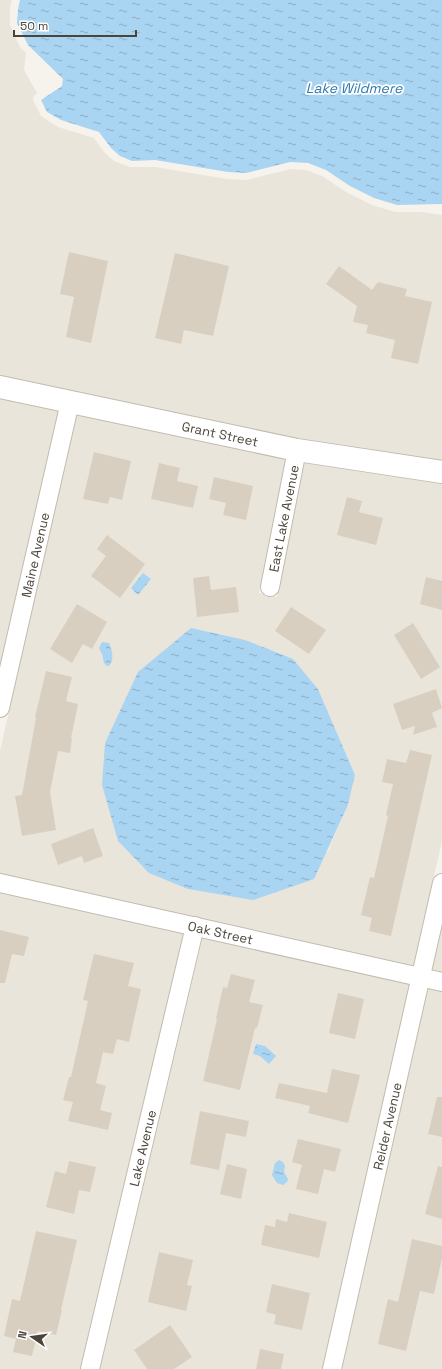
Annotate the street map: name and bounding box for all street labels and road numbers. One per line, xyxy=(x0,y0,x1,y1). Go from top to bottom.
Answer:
street label: Grant Street xyxy=(180,418,260,451)
street label: East Lake Avenue xyxy=(265,463,303,573)
street label: Maine Avenue xyxy=(18,511,53,599)
street label: Oak Street xyxy=(186,917,255,948)
street label: Reider Avenue xyxy=(369,1081,406,1172)
street label: Lake Avenue xyxy=(126,1108,160,1188)

